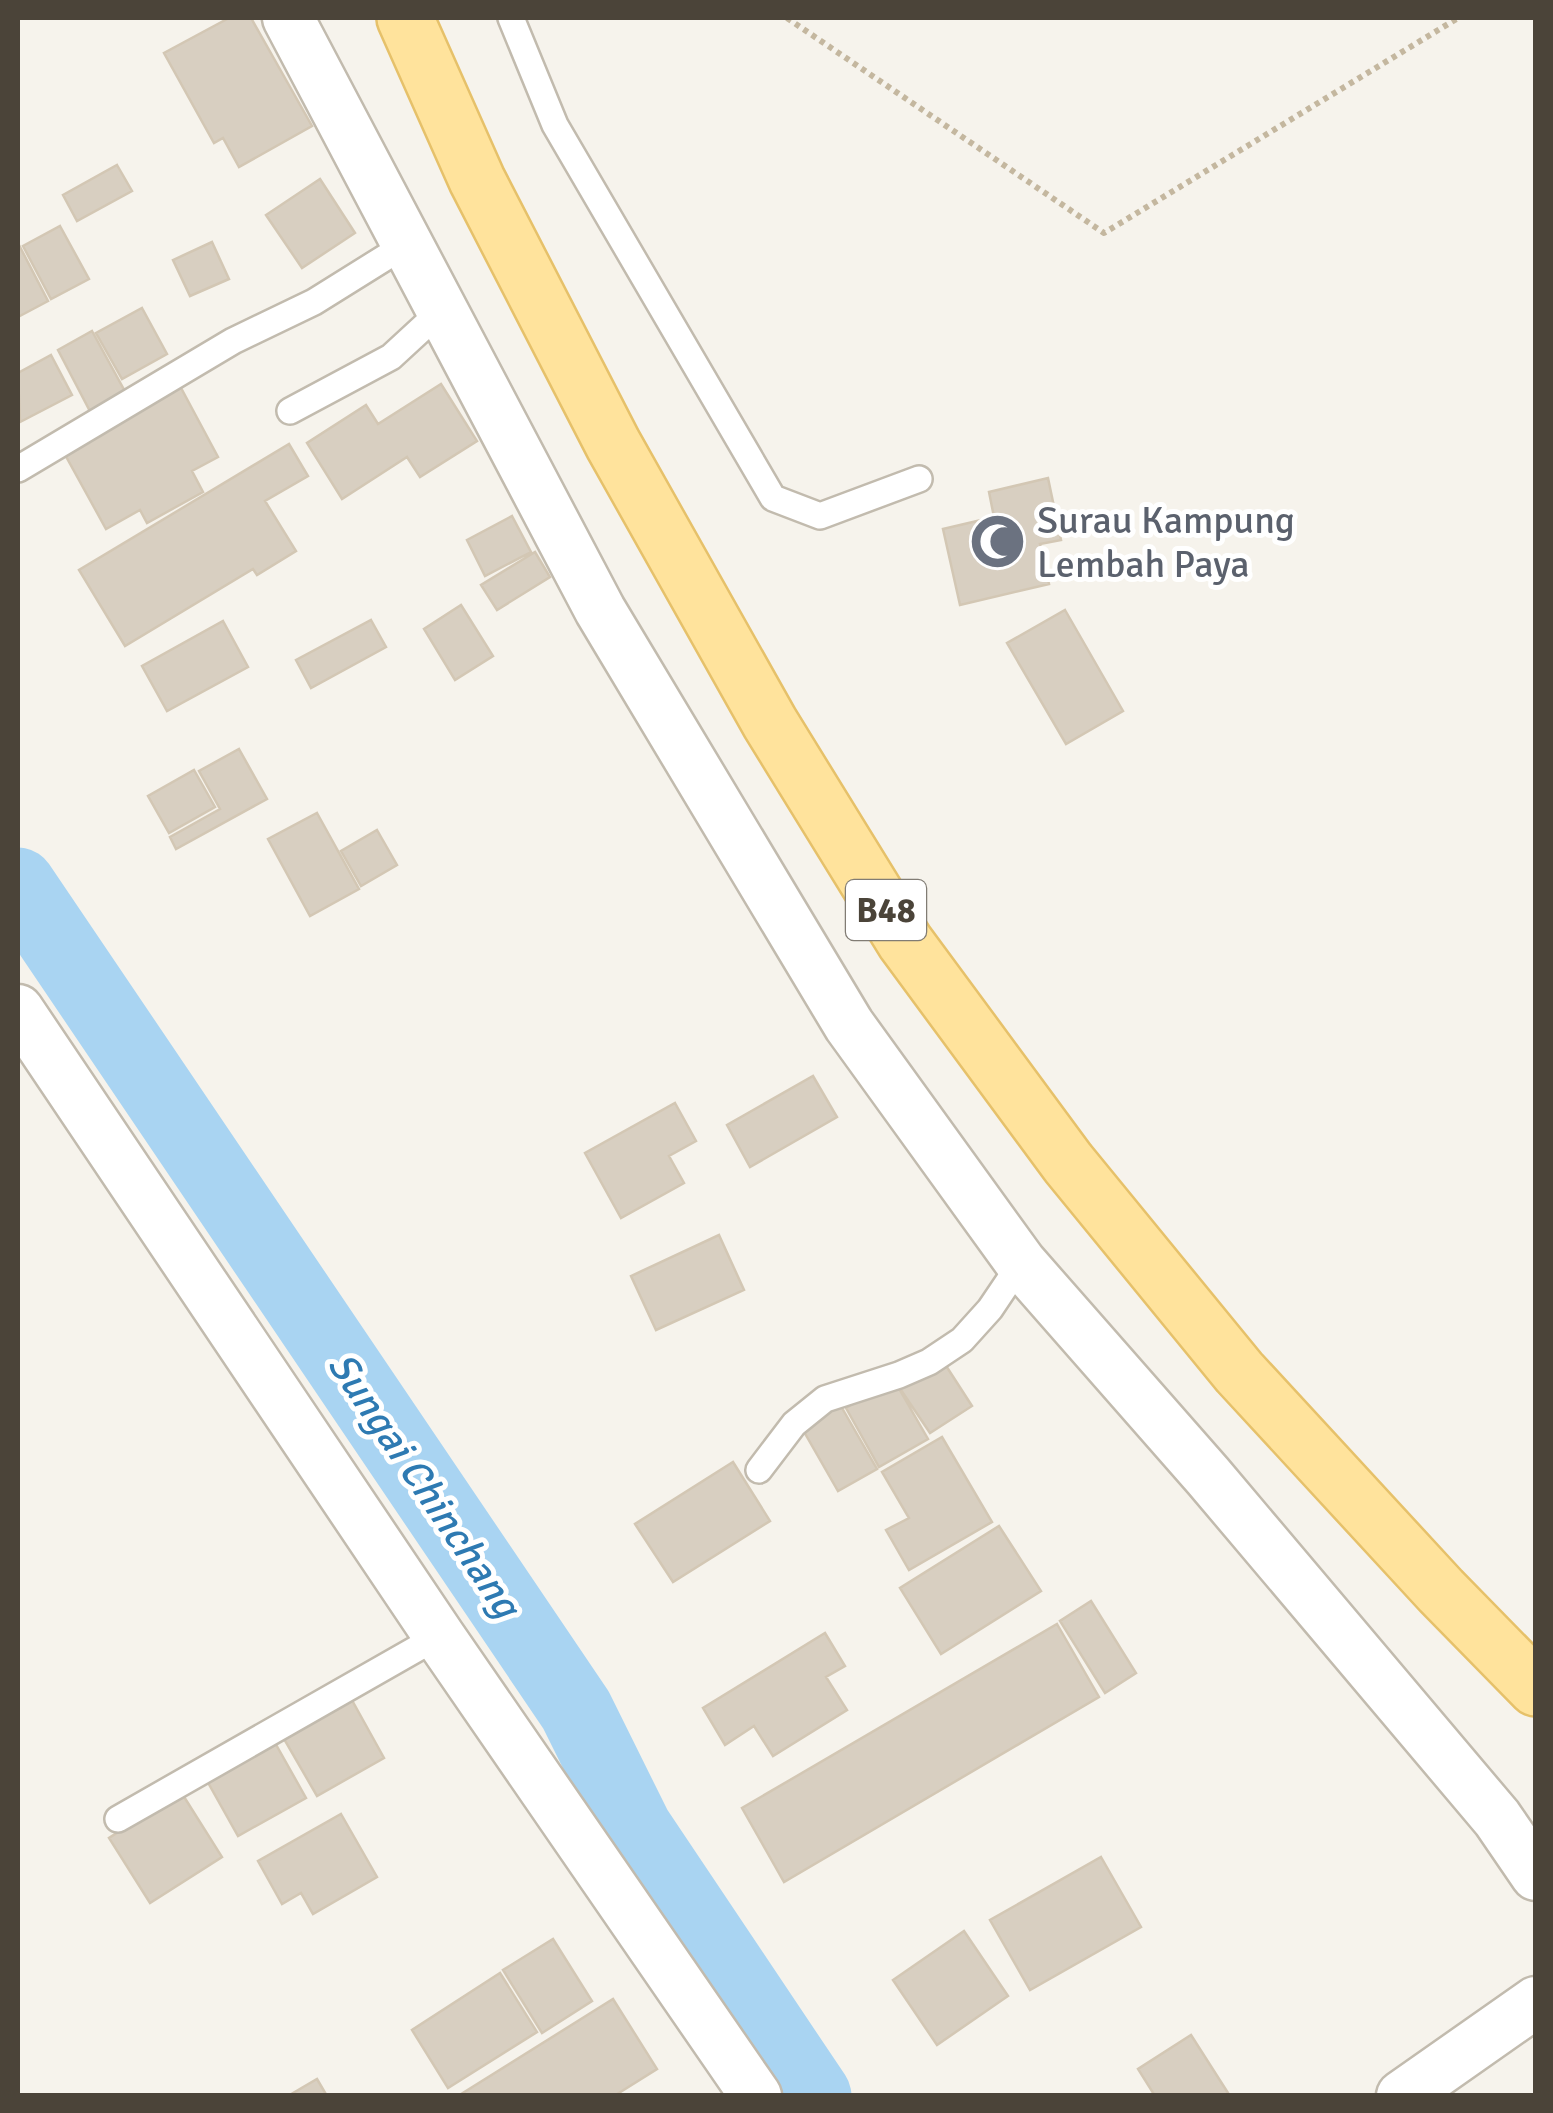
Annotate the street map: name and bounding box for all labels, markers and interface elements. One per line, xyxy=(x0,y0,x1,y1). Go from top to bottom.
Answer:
place label: Surau Kampung Lembah Paya xyxy=(1037,497,1295,588)
mosque icon: Surau Kampung Lembah Paya xyxy=(968,512,1028,572)
road number: B48 xyxy=(846,880,926,940)
water label: Sungai Chinchang xyxy=(317,1343,533,1630)

